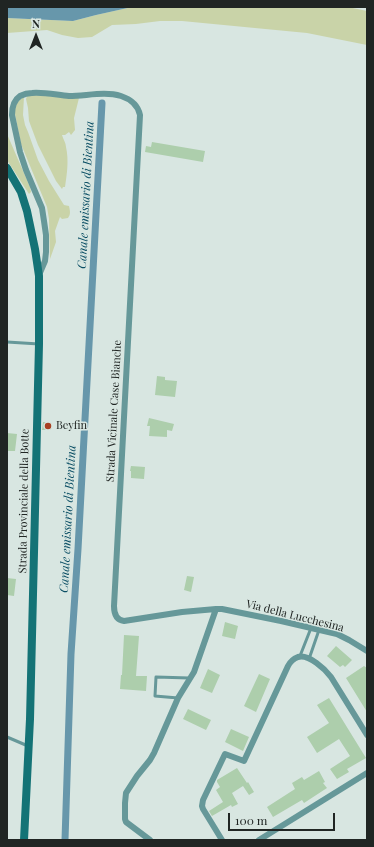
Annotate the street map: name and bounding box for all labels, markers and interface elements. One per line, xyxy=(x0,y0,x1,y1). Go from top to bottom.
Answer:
north arrow xyxy=(16,16,56,56)
text: N xyxy=(32,16,40,31)
water label: Canale emissario di Bientina xyxy=(75,121,97,269)
street label: Strada Vicinale Case Bianche xyxy=(104,340,124,482)
place label: Beyfin xyxy=(56,419,87,433)
marker: Beyfin xyxy=(43,421,53,431)
street label: Strada Provinciale della Botte xyxy=(16,429,32,573)
water label: Canale emissario di Bientina xyxy=(57,445,79,593)
street label: Via della Lucchesina xyxy=(245,597,345,635)
scale bar xyxy=(230,805,337,831)
text: 100 m xyxy=(235,812,267,828)

